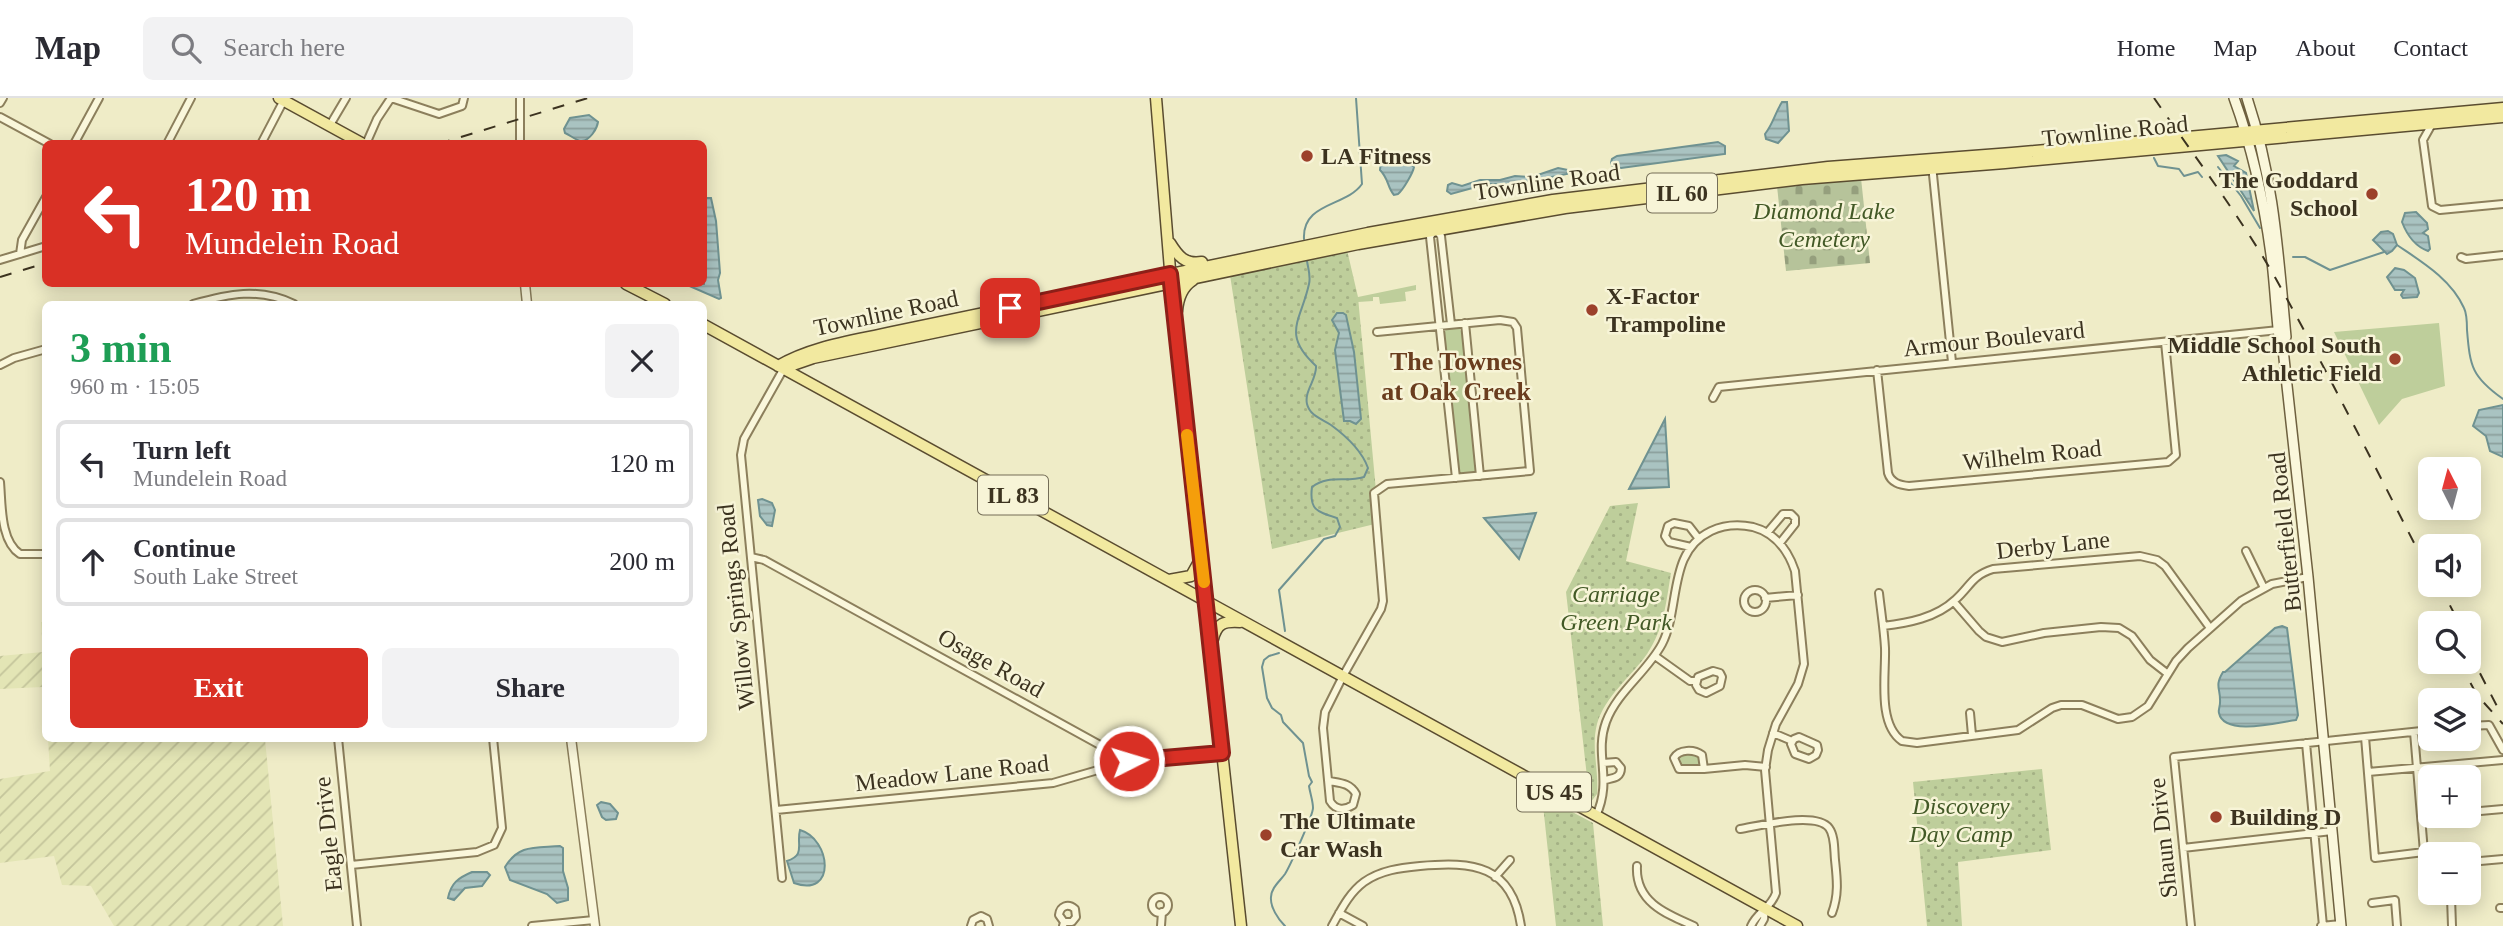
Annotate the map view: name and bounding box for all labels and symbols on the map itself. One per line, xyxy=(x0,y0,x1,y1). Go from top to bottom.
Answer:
street label: Townline Road xyxy=(2041,110,2189,152)
place label: LA Fitness xyxy=(1321,143,1431,169)
marker: LA Fitness xyxy=(1299,148,1315,164)
street label: Townline Road xyxy=(1472,159,1622,205)
place label: The Goddard School xyxy=(2219,167,2359,221)
road number: IL 60 xyxy=(1647,174,1717,212)
marker: The Goddard School xyxy=(2364,186,2380,202)
park label: Diamond Lake Cemetery xyxy=(1752,198,1895,252)
pin xyxy=(980,278,1040,338)
place label: X-Factor Trampoline xyxy=(1606,283,1726,337)
street label: Townline Road xyxy=(811,285,961,341)
marker: X-Factor Trampoline xyxy=(1584,302,1600,318)
street label: Armour Boulevard xyxy=(1902,317,2086,361)
place label: Middle School South Athletic Field xyxy=(2168,332,2382,386)
district label: The Townes at Oak Creek xyxy=(1381,347,1531,406)
marker: Middle School South Athletic Field xyxy=(2387,351,2403,367)
street label: Wilhelm Road xyxy=(1961,435,2103,475)
street label: Butterfield Road xyxy=(2264,451,2306,613)
north arrow xyxy=(2418,457,2482,520)
road number: IL 83 xyxy=(978,476,1048,514)
street label: Willow Springs Road xyxy=(712,503,760,711)
street label: Derby Lane xyxy=(1995,526,2111,564)
park label: Carriage Green Park xyxy=(1560,581,1672,635)
street label: Osage Road xyxy=(934,623,1048,703)
position arrow xyxy=(1092,724,1166,798)
street label: Meadow Lane Road xyxy=(854,750,1050,796)
road number: US 45 xyxy=(1517,772,1591,812)
street label: Eagle Drive xyxy=(309,775,347,893)
street label: Shaun Drive xyxy=(2144,777,2182,899)
park label: Discovery Day Camp xyxy=(1908,793,2013,847)
place label: Building D xyxy=(2230,804,2341,830)
place label: The Ultimate Car Wash xyxy=(1280,808,1416,862)
marker: Building D xyxy=(2208,809,2224,825)
marker: The Ultimate Car Wash xyxy=(1258,827,1274,843)

